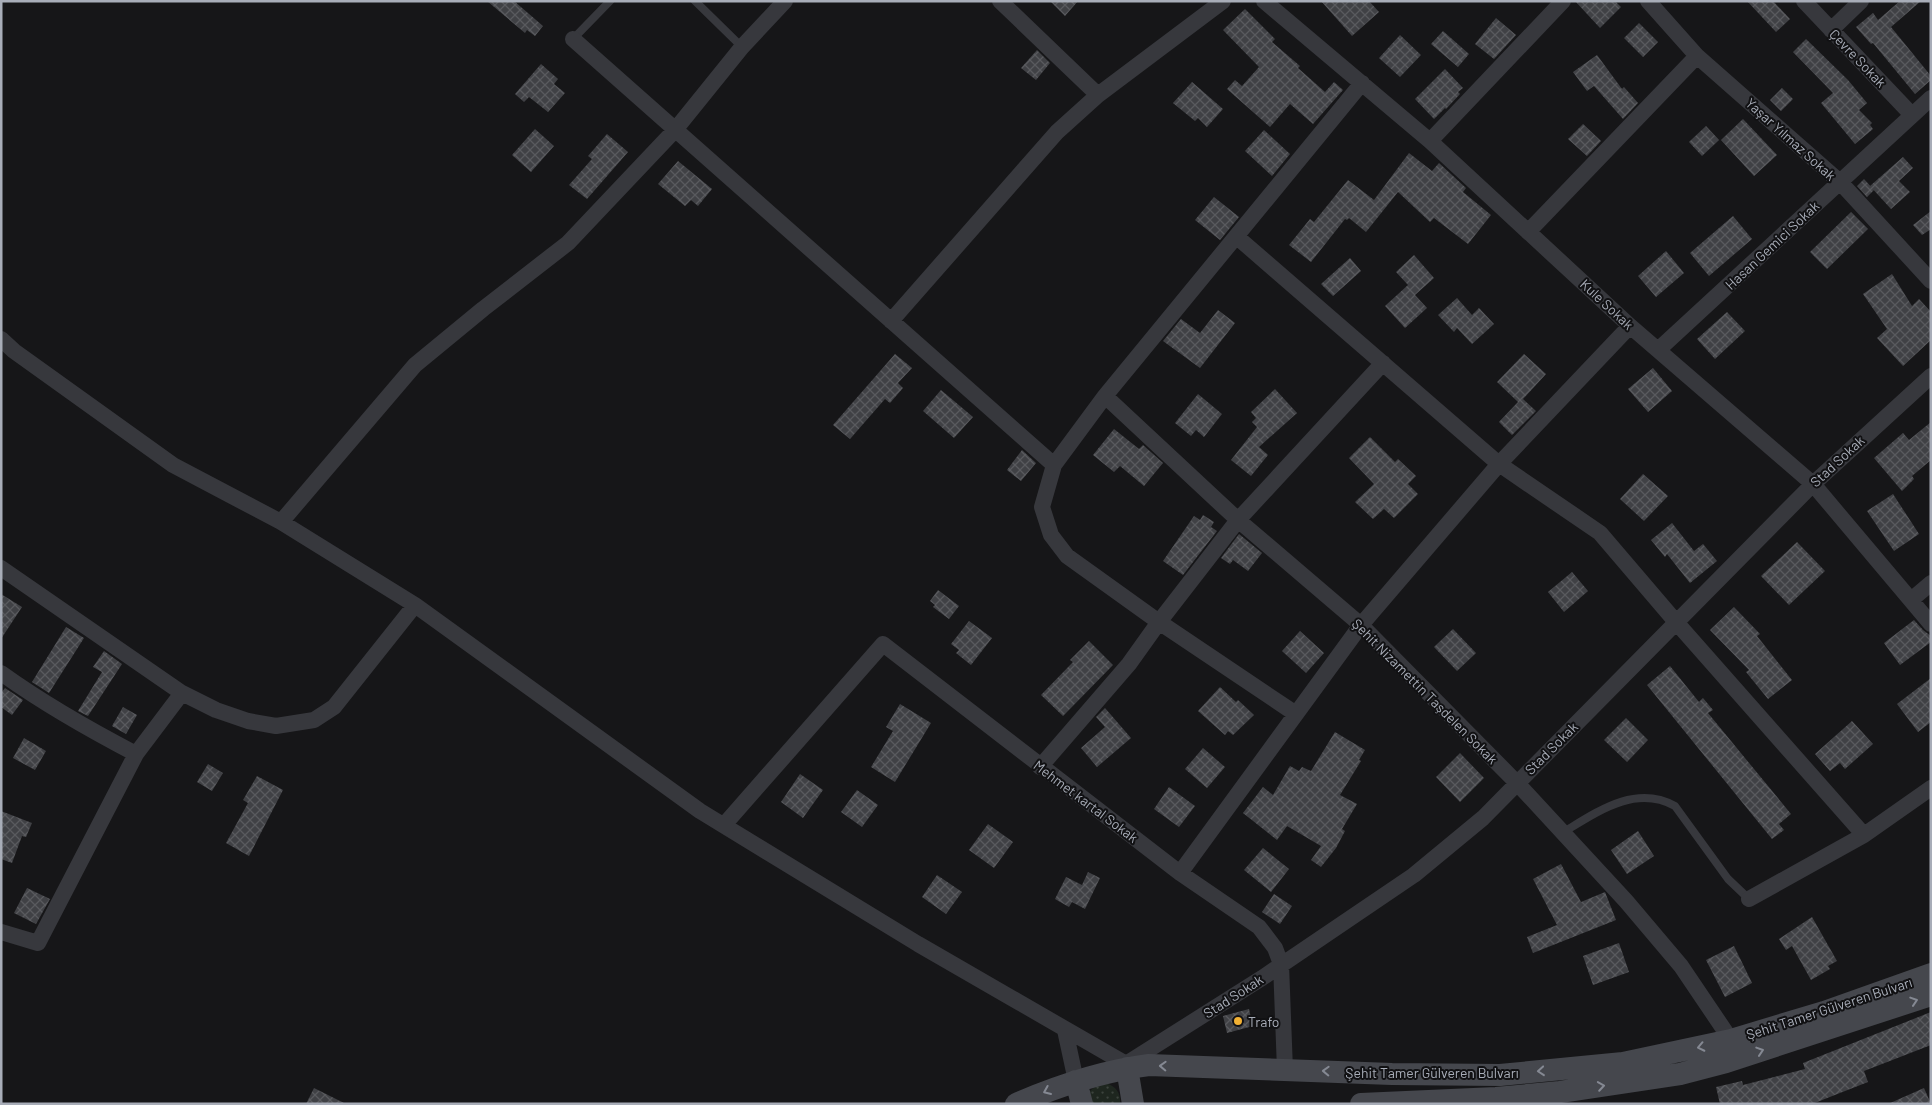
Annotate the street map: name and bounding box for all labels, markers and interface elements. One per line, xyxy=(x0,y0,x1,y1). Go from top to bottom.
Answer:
street label: Çevre Sokak xyxy=(1826,25,1890,91)
street label: Yaşar Yılmaz Sokak xyxy=(1743,94,1839,184)
street label: Hasan Gemici Sokak xyxy=(1722,197,1822,293)
street label: Kule Sokak xyxy=(1577,275,1637,333)
street label: Stad Sokak xyxy=(1806,432,1868,490)
street label: Şehit Nizamettin Taşdelen Sokak xyxy=(1349,615,1501,767)
street label: Stad Sokak xyxy=(1521,718,1581,778)
street label: Mehmet kartal Sokak xyxy=(1030,756,1142,846)
street label: Stad Sokak xyxy=(1200,970,1266,1022)
street label: Şehit Tamer Gülveren Bulvarı xyxy=(1744,973,1914,1043)
one-way arrow xyxy=(1909,996,1918,1006)
place label: Trafo xyxy=(1248,1013,1279,1030)
marker: Trafo xyxy=(1232,1015,1244,1027)
one-way arrow xyxy=(1696,1041,1705,1051)
one-way arrow xyxy=(1755,1047,1763,1057)
one-way arrow xyxy=(1159,1061,1167,1071)
street label: Şehit Tamer Gülveren Bulvarı xyxy=(1345,1064,1519,1081)
one-way arrow xyxy=(1322,1066,1330,1077)
one-way arrow xyxy=(1536,1066,1544,1077)
one-way arrow xyxy=(1597,1081,1606,1091)
one-way arrow xyxy=(1043,1085,1052,1095)

